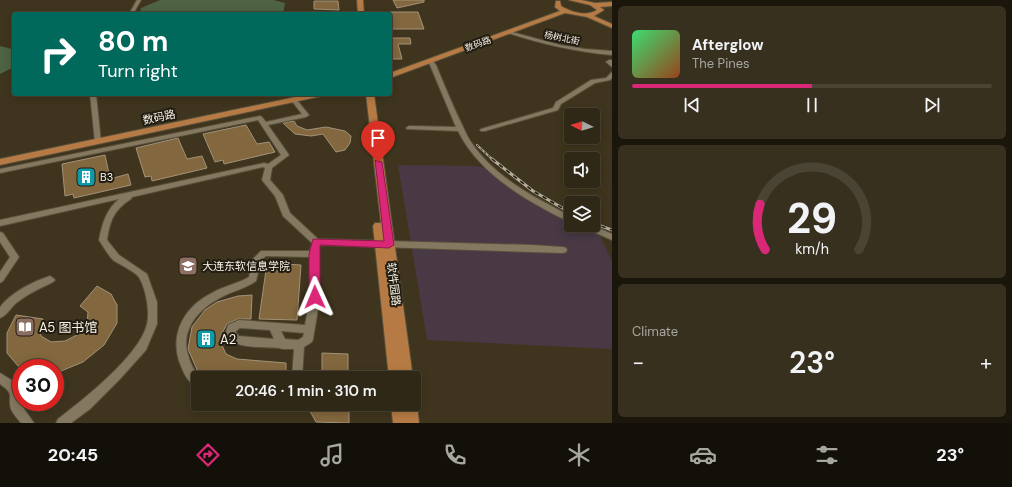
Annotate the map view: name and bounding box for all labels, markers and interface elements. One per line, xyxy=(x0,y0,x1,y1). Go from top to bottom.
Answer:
text: 80 m xyxy=(98,23,168,60)
icon: right xyxy=(32,28,84,80)
street label: 杨树北街 xyxy=(543,29,581,47)
street label: 数码路 xyxy=(463,34,493,54)
text: Afterglow xyxy=(692,35,764,55)
text: The Pines xyxy=(692,55,750,72)
text: Turn right xyxy=(98,59,178,83)
icon: previous xyxy=(681,94,703,116)
icon: pause xyxy=(801,94,823,116)
icon: next xyxy=(921,94,943,116)
street label: 数码路 xyxy=(141,107,177,127)
north arrow xyxy=(564,108,600,144)
map controls xyxy=(564,108,600,232)
pin xyxy=(361,121,395,162)
icon: arrive xyxy=(367,127,389,149)
button: sound xyxy=(564,152,600,188)
building icon: B3 xyxy=(75,166,97,188)
place label: B3 xyxy=(100,170,113,184)
text: 29 xyxy=(787,191,837,245)
button: layers xyxy=(564,196,600,232)
text: km/h xyxy=(795,239,829,257)
school or university icon: 大连东软信息学院 xyxy=(177,255,199,277)
place label: 大连东软信息学院 xyxy=(202,259,290,273)
street label: 软件园路 xyxy=(384,261,404,307)
position arrow xyxy=(294,276,336,318)
library icon: A5 图书馆 xyxy=(14,316,36,338)
place label: A5 图书馆 xyxy=(39,319,98,336)
text: Climate xyxy=(632,323,678,340)
building icon: A2 xyxy=(195,328,217,350)
place label: A2 xyxy=(220,331,236,348)
text: 23° xyxy=(789,343,835,382)
text: − xyxy=(632,348,644,377)
text: + xyxy=(980,348,992,377)
speed limit sign: 30 xyxy=(12,359,64,411)
text: 20:46 · 1 min · 310 m xyxy=(235,381,377,401)
icon: directions xyxy=(194,441,222,469)
icon: music xyxy=(318,441,346,469)
icon: phone xyxy=(441,441,469,469)
icon: climate xyxy=(565,441,593,469)
icon: car xyxy=(689,441,717,469)
icon: filters xyxy=(813,441,841,469)
text: 20:45 xyxy=(48,443,98,467)
text: 23° xyxy=(936,443,964,467)

